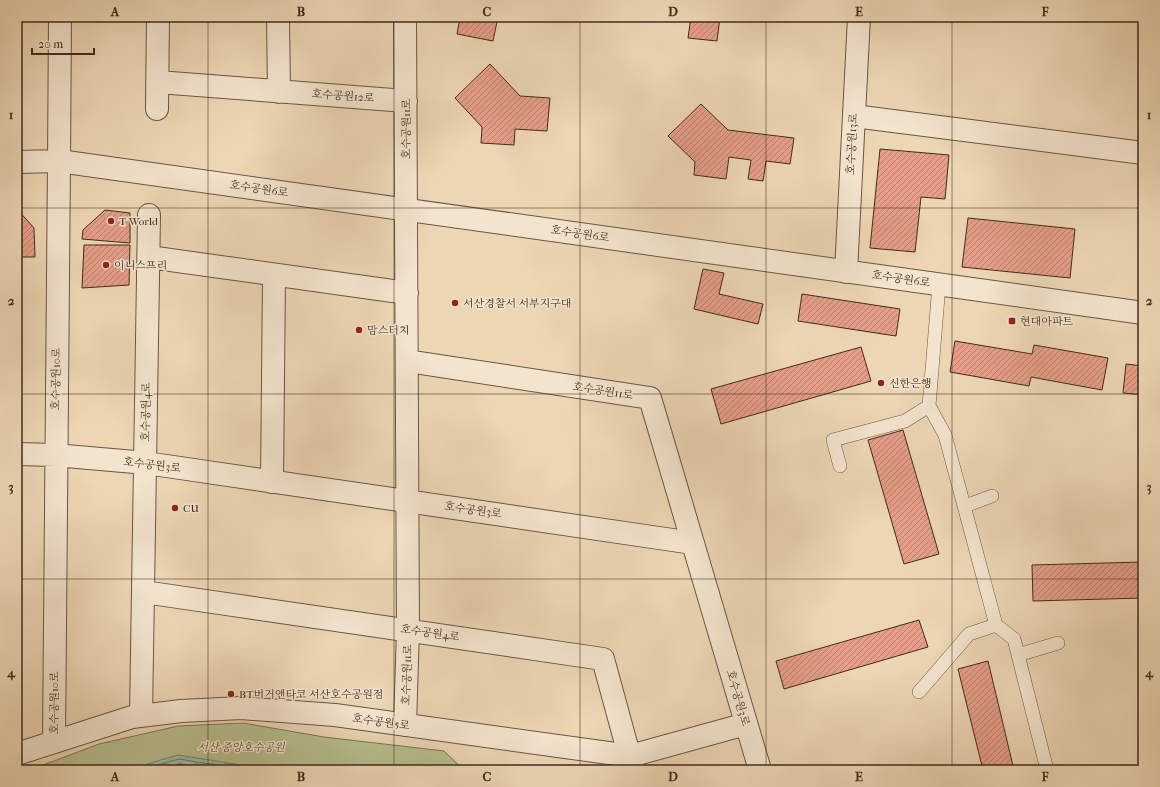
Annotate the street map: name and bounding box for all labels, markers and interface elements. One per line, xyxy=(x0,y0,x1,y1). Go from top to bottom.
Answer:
text: A xyxy=(110,4,120,19)
text: B xyxy=(297,4,306,19)
text: C xyxy=(483,4,492,19)
text: D xyxy=(668,4,678,19)
text: E xyxy=(855,4,863,19)
text: F xyxy=(1041,4,1049,19)
scale bar xyxy=(32,30,94,56)
text: 20 m xyxy=(38,37,63,51)
street label: 호수공원12로 xyxy=(311,87,375,105)
street label: 호수공원11로 xyxy=(400,98,413,159)
text: 1 xyxy=(9,107,14,122)
text: 1 xyxy=(1147,107,1152,122)
street label: 호수공원13로 xyxy=(844,113,860,175)
street label: 호수공원6로 xyxy=(229,178,290,200)
place label: T World xyxy=(119,215,159,228)
marker: T World xyxy=(106,216,116,226)
street label: 호수공원6로 xyxy=(550,223,611,245)
place label: 이니스프리 xyxy=(114,259,167,272)
marker: 이니스프리 xyxy=(101,260,111,270)
street label: 호수공원6로 xyxy=(871,268,932,290)
text: 2 xyxy=(8,293,15,308)
text: 2 xyxy=(1146,293,1153,308)
place label: 서산경찰서 서부지구대 xyxy=(463,297,572,310)
marker: 서산경찰서 서부지구대 xyxy=(450,298,460,308)
place label: 현대아파트 xyxy=(1020,315,1074,328)
marker: 현대아파트 xyxy=(1007,316,1017,326)
place label: 맘스터치 xyxy=(367,324,410,337)
marker: 맘스터치 xyxy=(354,325,364,335)
street label: 호수공원10로 xyxy=(49,347,63,411)
place label: 신한은행 xyxy=(889,377,932,390)
marker: 신한은행 xyxy=(876,378,886,388)
street label: 호수공원11로 xyxy=(572,380,635,402)
street label: 호수공원4로 xyxy=(139,382,153,442)
street label: 호수공원3로 xyxy=(123,455,182,475)
text: 3 xyxy=(8,479,14,495)
text: 3 xyxy=(1146,479,1152,495)
street label: 호수공원3로 xyxy=(444,500,503,520)
place label: CU xyxy=(183,502,199,515)
marker: CU xyxy=(170,503,180,513)
street label: 호수공원4로 xyxy=(400,622,461,644)
street label: 호수공원11로 xyxy=(399,644,415,706)
text: 4 xyxy=(6,665,16,681)
text: 4 xyxy=(1144,665,1154,681)
street label: 호수공원3로 xyxy=(724,668,752,728)
street label: 호수공원10로 xyxy=(48,671,61,735)
place label: BT버거앤타코 서산호수공원점 xyxy=(239,688,383,701)
marker: BT버거앤타코 서산호수공원점 xyxy=(226,689,236,699)
street label: 호수공원5로 xyxy=(351,712,411,733)
park label: 서산 중앙호수공원 xyxy=(197,741,286,754)
text: A xyxy=(110,769,120,784)
text: B xyxy=(297,769,306,784)
text: C xyxy=(483,769,492,784)
text: D xyxy=(668,769,678,784)
text: E xyxy=(855,769,863,784)
text: F xyxy=(1041,769,1049,784)

